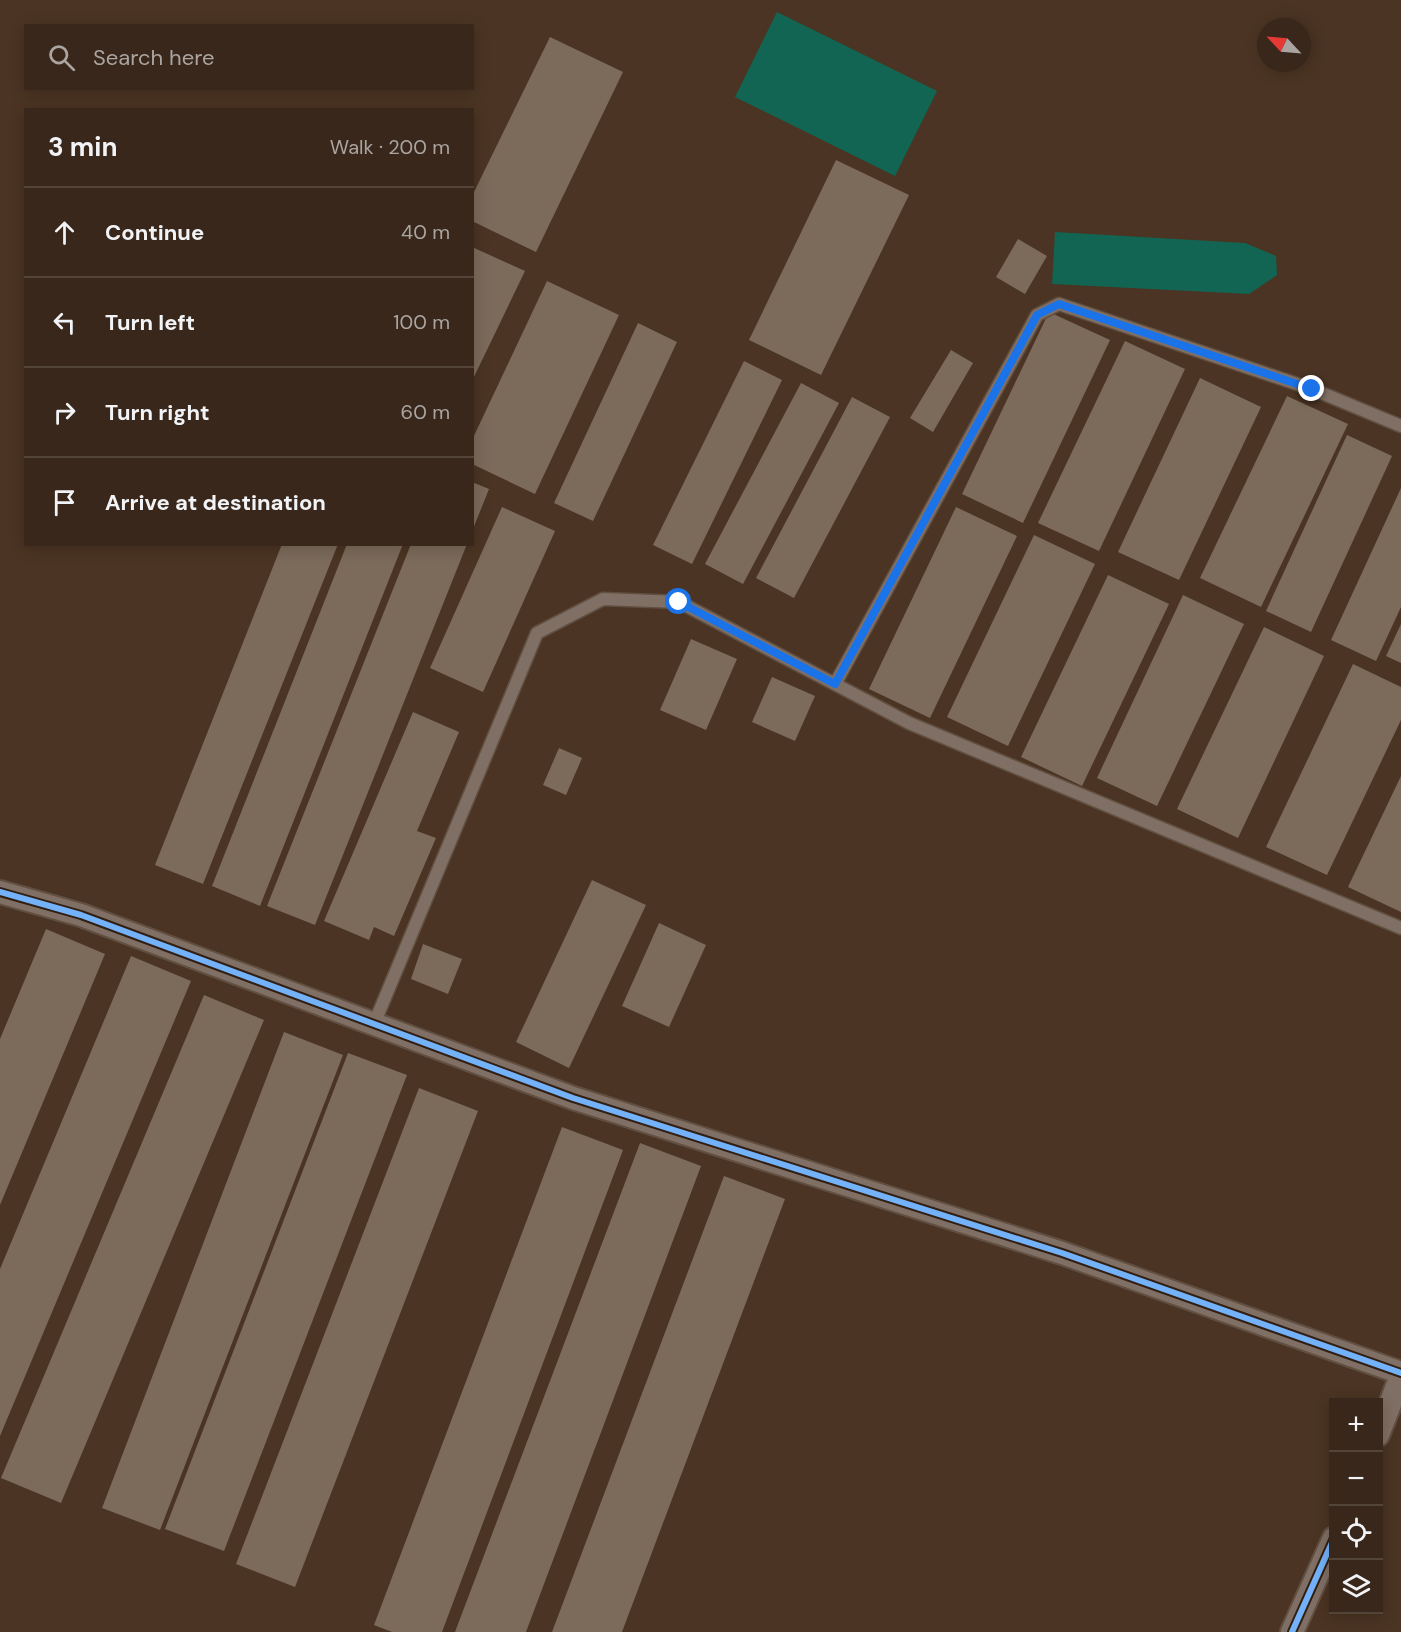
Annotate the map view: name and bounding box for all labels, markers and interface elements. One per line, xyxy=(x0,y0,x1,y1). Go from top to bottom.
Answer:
north arrow xyxy=(1257,18,1311,72)
search box xyxy=(24,24,474,90)
icon: search xyxy=(45,41,78,74)
text: Search here xyxy=(93,43,214,72)
text: 3 min xyxy=(48,130,117,164)
text: Walk · 200 m xyxy=(330,134,450,160)
icon: ahead xyxy=(48,216,81,249)
text: Continue xyxy=(105,218,204,247)
text: 40 m xyxy=(401,219,450,245)
icon: left xyxy=(48,306,81,339)
text: Turn left xyxy=(105,308,195,337)
text: 100 m xyxy=(393,309,450,335)
route end xyxy=(1298,375,1324,401)
icon: right xyxy=(48,396,81,429)
text: Turn right xyxy=(105,398,210,427)
text: 60 m xyxy=(401,399,450,425)
icon: arrive xyxy=(48,486,81,519)
text: Arrive at destination xyxy=(105,488,326,517)
route start xyxy=(665,588,691,614)
map controls xyxy=(1329,1398,1383,1614)
button: + xyxy=(1329,1398,1383,1452)
button: − xyxy=(1329,1452,1383,1506)
button: locate xyxy=(1329,1506,1383,1560)
button: layers xyxy=(1329,1560,1383,1614)

